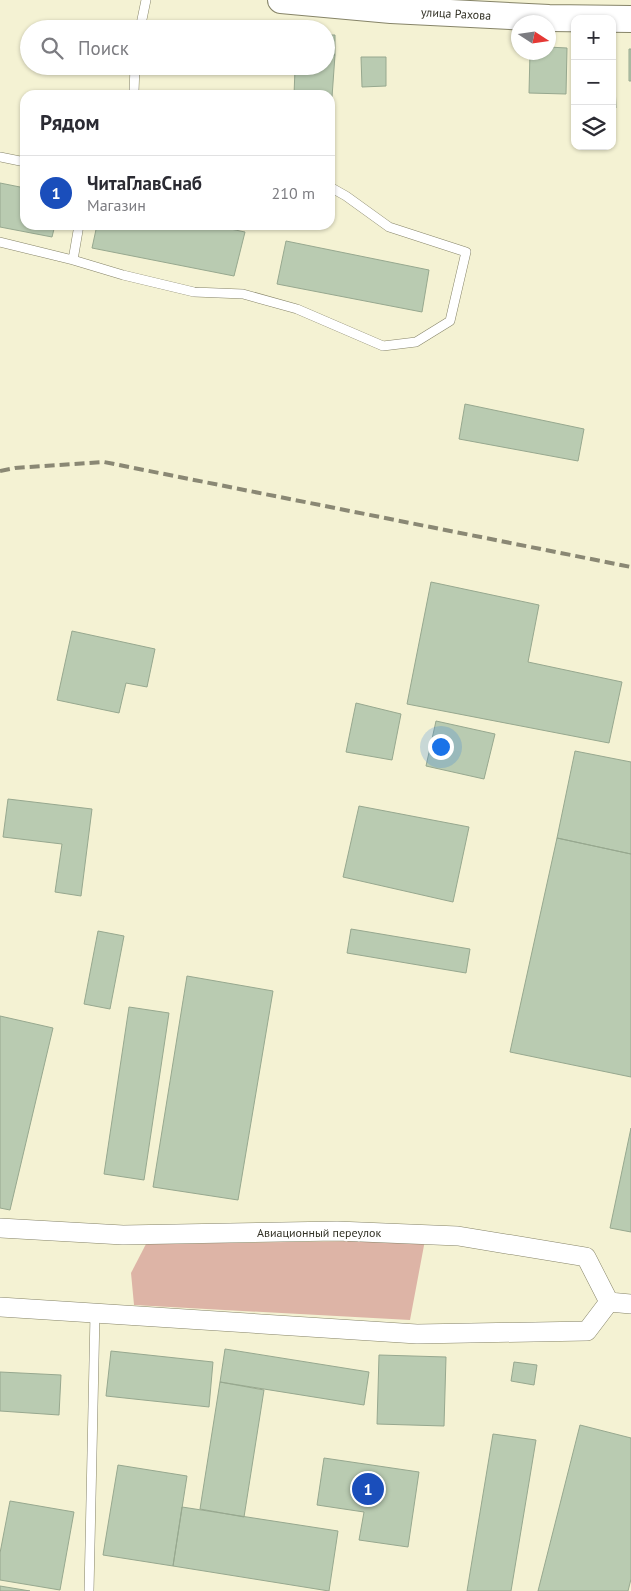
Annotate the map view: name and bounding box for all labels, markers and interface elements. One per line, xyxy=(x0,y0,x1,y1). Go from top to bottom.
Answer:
street label: улица Рахова xyxy=(421,4,492,23)
north arrow xyxy=(511,15,556,60)
map controls xyxy=(571,15,616,150)
button: + xyxy=(571,15,616,60)
search box xyxy=(20,20,335,75)
icon: search xyxy=(38,34,66,62)
text: Поиск xyxy=(78,36,129,60)
button: − xyxy=(571,60,616,105)
button: layers xyxy=(571,105,616,150)
text: Рядом xyxy=(40,109,99,136)
text: ЧитаГлавСнаб xyxy=(87,171,202,195)
text: 1 xyxy=(51,183,61,203)
text: 210 m xyxy=(272,183,315,203)
text: Магазин xyxy=(87,195,146,215)
your location xyxy=(428,734,454,760)
street label: Авиационный переулок xyxy=(257,1225,381,1240)
pin: 1 xyxy=(352,1470,384,1508)

